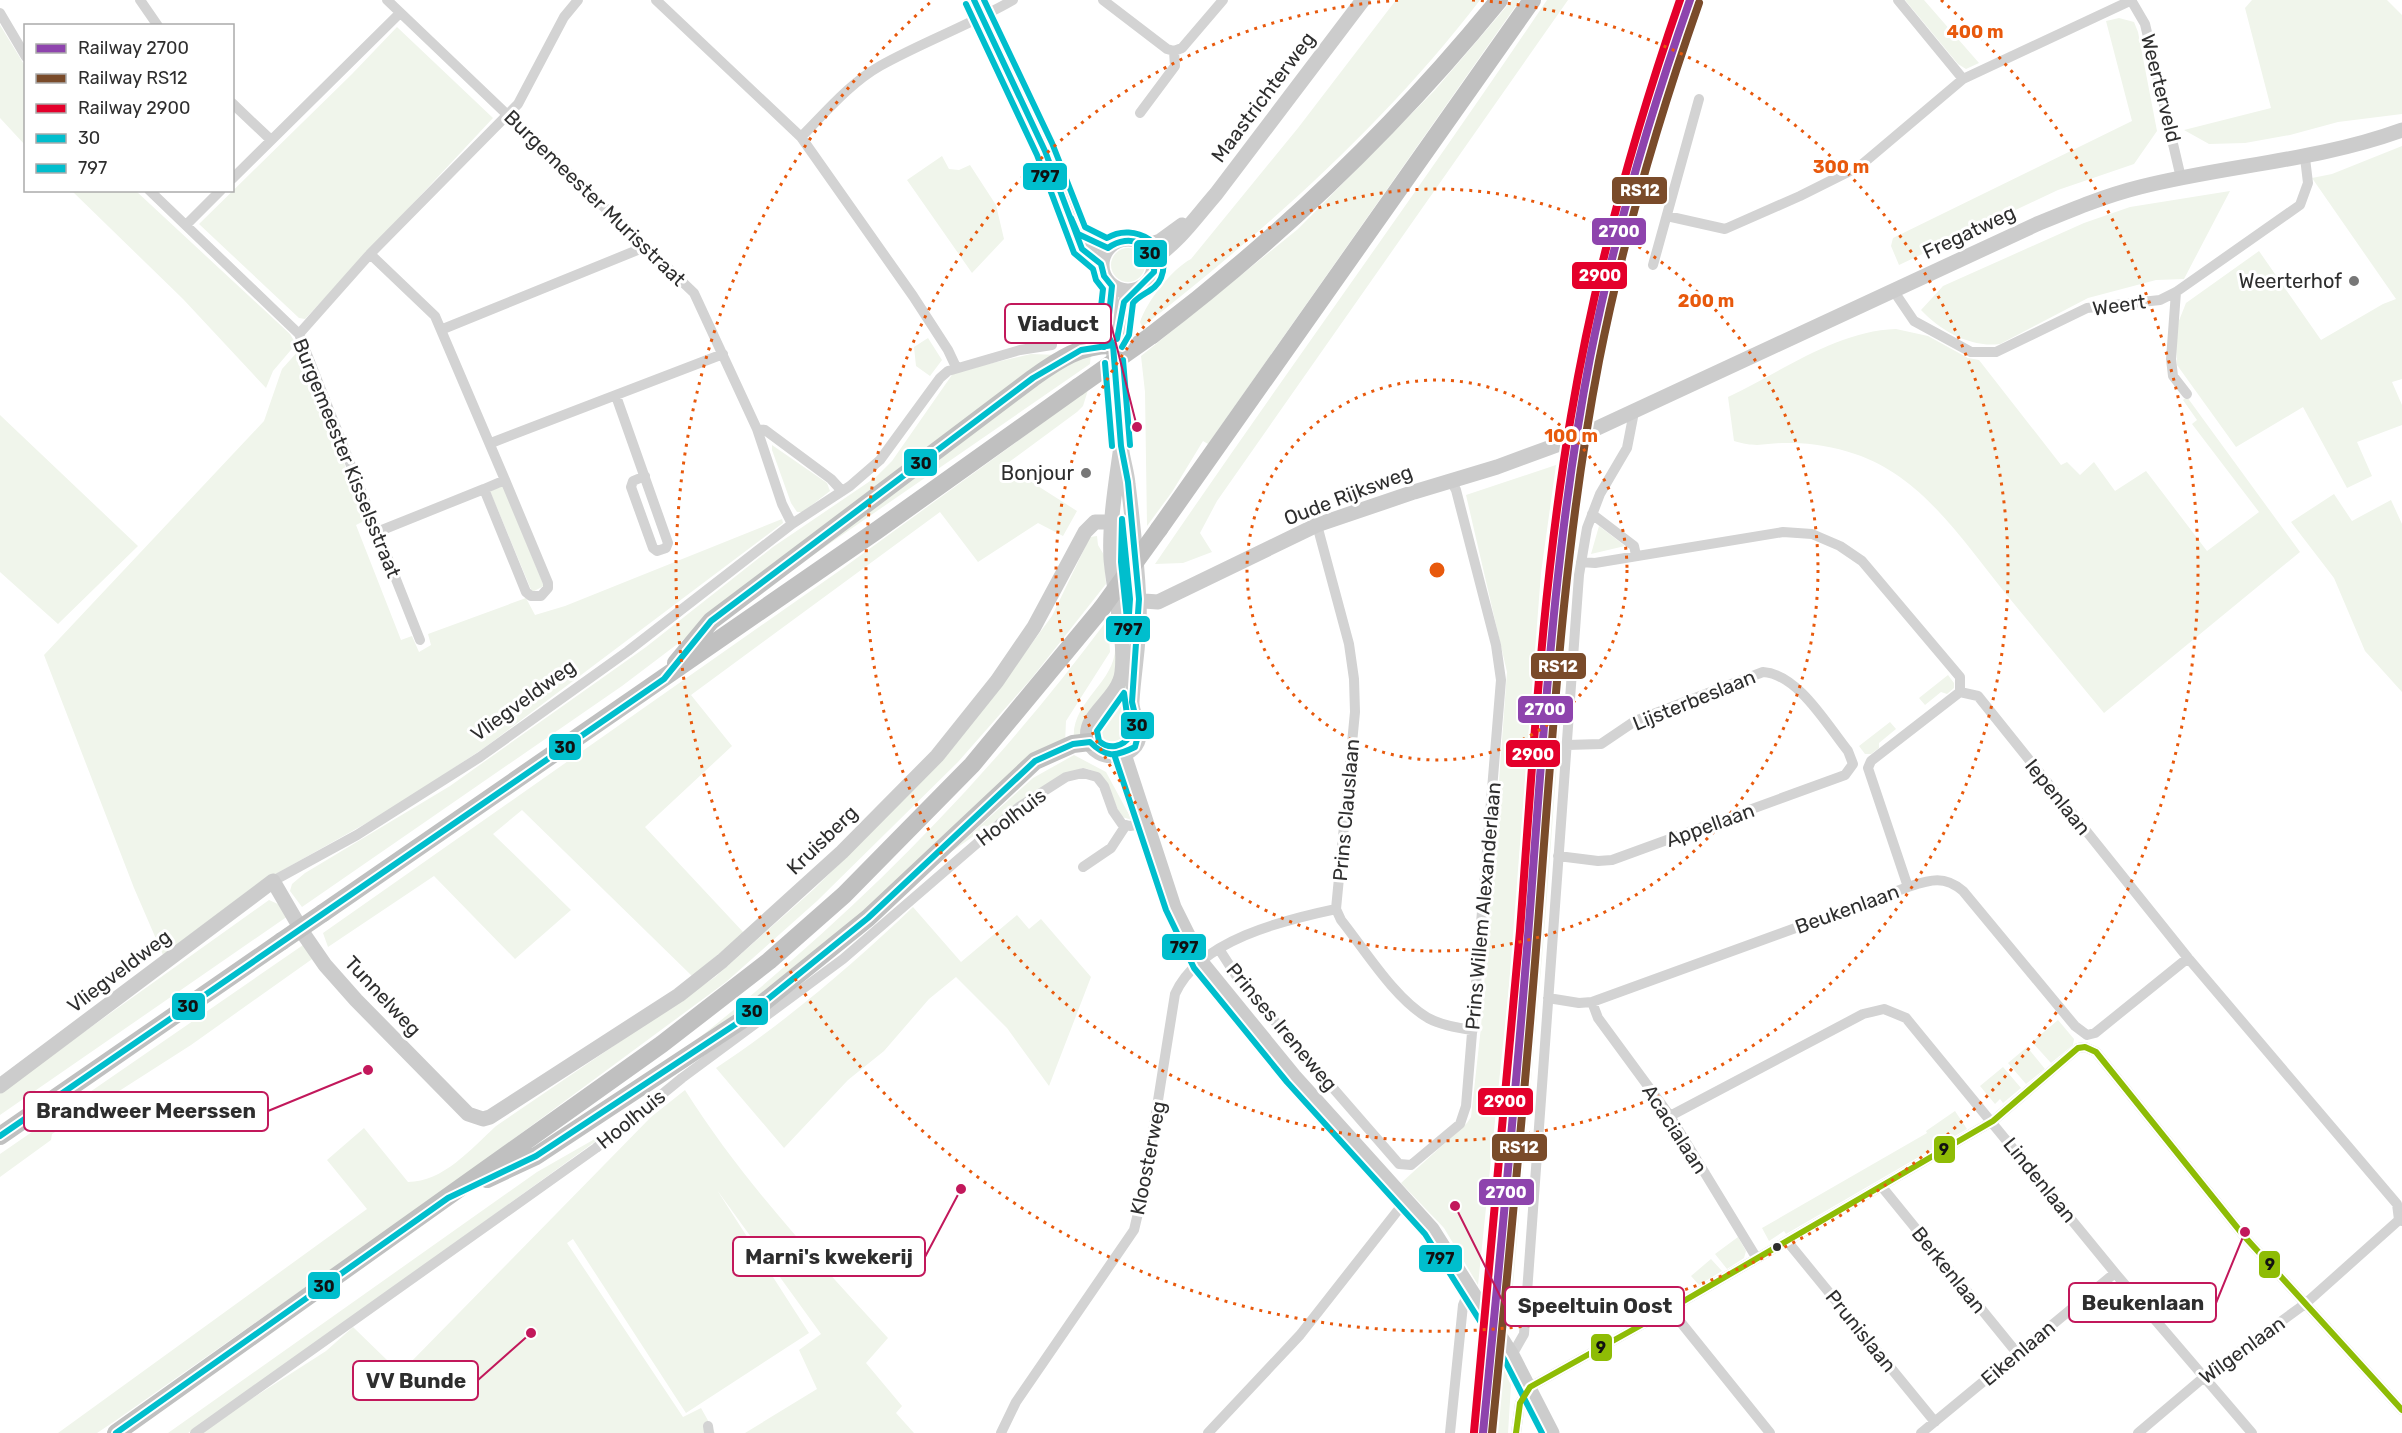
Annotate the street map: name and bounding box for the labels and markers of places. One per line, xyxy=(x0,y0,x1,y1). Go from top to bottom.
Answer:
place label: Weerterhof xyxy=(2239,269,2342,293)
marker: Weerterhof xyxy=(2347,274,2361,288)
callout: Viaduct xyxy=(1005,304,1111,343)
place label: Bonjour xyxy=(1001,461,1074,485)
marker: Bonjour xyxy=(1079,466,1093,480)
centre of rings xyxy=(1427,560,1447,580)
callout: Brandweer Meerssen xyxy=(24,1092,268,1131)
callout: Marni's kwekerij xyxy=(733,1237,925,1276)
unlabelled marker xyxy=(1771,1241,1783,1253)
callout: Beukenlaan xyxy=(2069,1283,2216,1322)
callout: Speeltuin Oost xyxy=(1505,1287,1684,1326)
callout: VV Bunde xyxy=(353,1361,478,1400)

